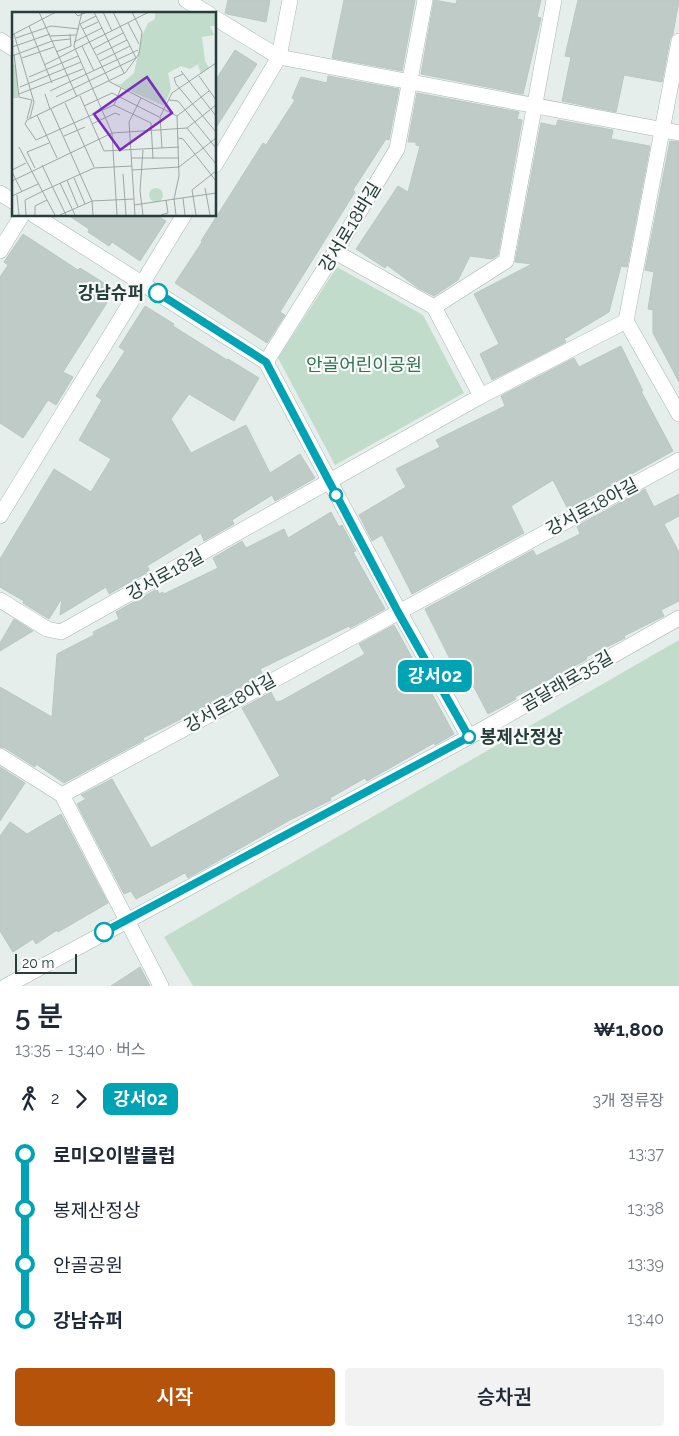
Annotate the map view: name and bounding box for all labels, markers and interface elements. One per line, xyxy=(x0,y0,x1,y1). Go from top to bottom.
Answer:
inset map xyxy=(12,12,216,216)
street label: 강서로18바길 xyxy=(315,178,385,276)
place label: 강남슈퍼 xyxy=(78,282,144,303)
marker: 강남슈퍼 xyxy=(148,283,168,303)
park label: 안골어린이공원 xyxy=(306,354,422,375)
street label: 강서로18아길 xyxy=(542,474,641,540)
unlabelled marker xyxy=(329,488,343,502)
street label: 강서로18길 xyxy=(123,545,207,604)
street label: 곰달래로35길 xyxy=(517,646,616,715)
line badge: 강서02 xyxy=(400,660,470,692)
text: 강서02 xyxy=(408,665,462,686)
street label: 강서로18아길 xyxy=(180,669,279,736)
place label: 봉제산정상 xyxy=(480,726,563,747)
marker: 봉제산정상 xyxy=(462,730,476,744)
unlabelled marker xyxy=(94,922,114,942)
scale bar xyxy=(15,951,78,974)
text: 20 m xyxy=(22,955,54,971)
text: 5 분 xyxy=(15,1000,63,1033)
text: ₩1,800 xyxy=(594,1018,664,1040)
text: 13:35 – 13:40 · 버스 xyxy=(15,1040,146,1059)
icon: walk xyxy=(15,1085,43,1113)
icon: forward xyxy=(67,1085,95,1113)
text: 강서02 xyxy=(113,1088,168,1109)
text: 2 xyxy=(51,1089,59,1108)
text: 3개 정류장 xyxy=(592,1091,664,1110)
text: 로미오이발클럽 xyxy=(53,1144,175,1166)
text: 13:37 xyxy=(629,1144,664,1163)
text: 봉제산정상 xyxy=(53,1199,140,1221)
text: 13:38 xyxy=(628,1199,664,1218)
text: 안골공원 xyxy=(53,1254,123,1276)
text: 13:39 xyxy=(628,1254,664,1273)
text: 강남슈퍼 xyxy=(53,1309,123,1331)
text: 13:40 xyxy=(627,1309,664,1328)
button: 시작 xyxy=(15,1368,335,1426)
button: 승차권 xyxy=(345,1368,664,1426)

